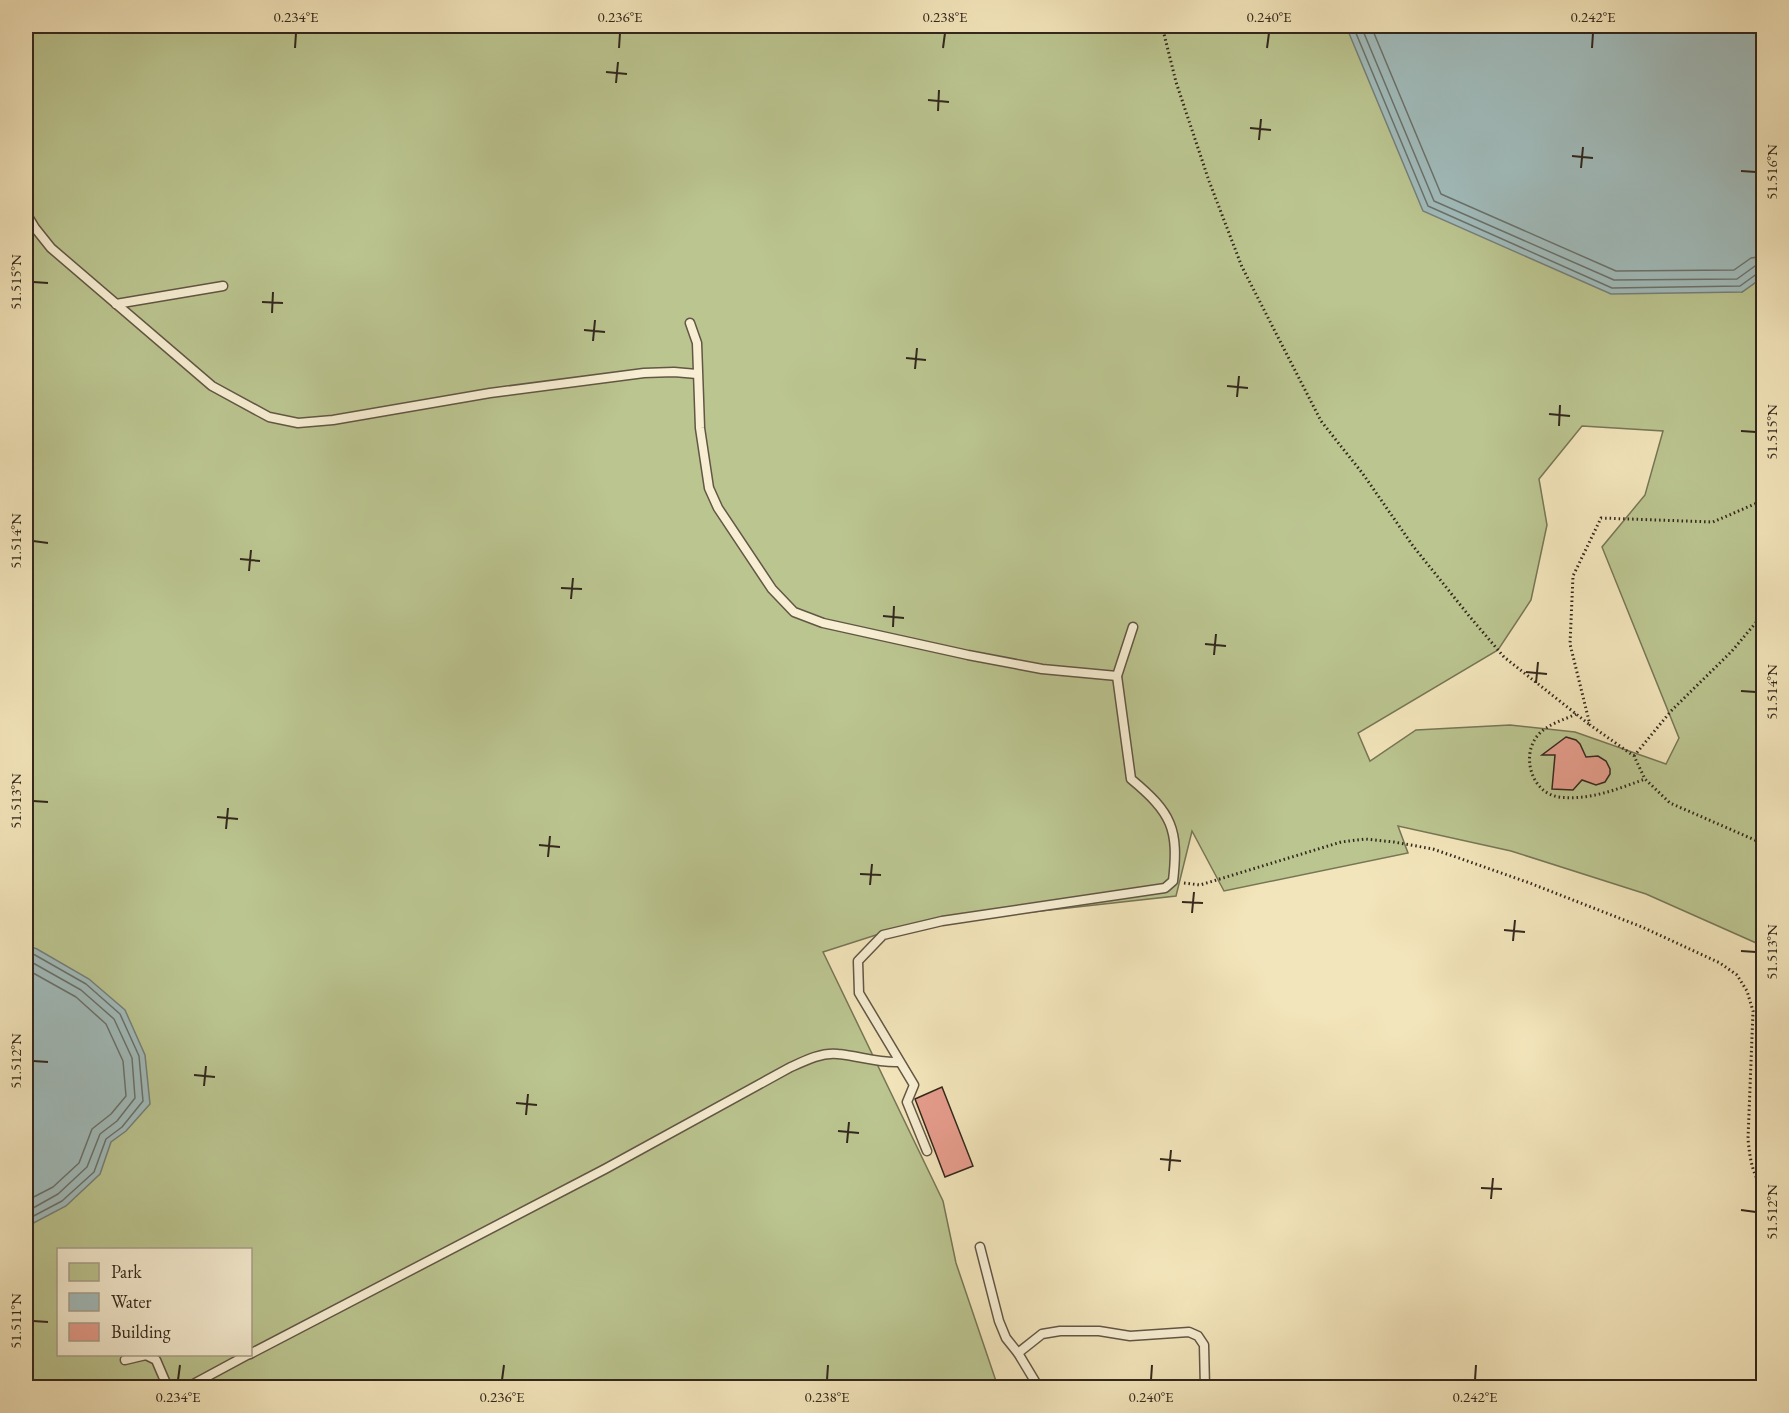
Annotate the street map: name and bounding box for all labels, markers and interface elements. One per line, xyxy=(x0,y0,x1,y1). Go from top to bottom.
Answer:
text: 0.234°E xyxy=(273,7,319,26)
text: 0.236°E xyxy=(597,7,643,26)
text: 0.238°E xyxy=(922,7,968,26)
text: 0.240°E xyxy=(1246,7,1292,26)
text: 0.242°E xyxy=(1570,7,1616,26)
text: 51.516°N xyxy=(1762,144,1781,200)
text: 51.515°N xyxy=(6,254,25,310)
text: 51.515°N xyxy=(1762,404,1781,460)
text: 51.514°N xyxy=(6,513,25,569)
text: 51.514°N xyxy=(1762,664,1781,720)
text: 51.513°N xyxy=(6,773,25,829)
text: 51.513°N xyxy=(1762,924,1781,980)
text: 51.512°N xyxy=(6,1033,25,1089)
text: 51.512°N xyxy=(1762,1184,1781,1240)
legend xyxy=(57,1248,252,1356)
text: Park xyxy=(111,1260,142,1283)
text: Water xyxy=(111,1290,152,1313)
text: 51.511°N xyxy=(6,1293,25,1349)
text: Building xyxy=(111,1320,171,1343)
text: 0.234°E xyxy=(155,1387,201,1406)
text: 0.236°E xyxy=(479,1387,525,1406)
text: 0.238°E xyxy=(804,1387,850,1406)
text: 0.240°E xyxy=(1128,1387,1174,1406)
text: 0.242°E xyxy=(1452,1387,1498,1406)

